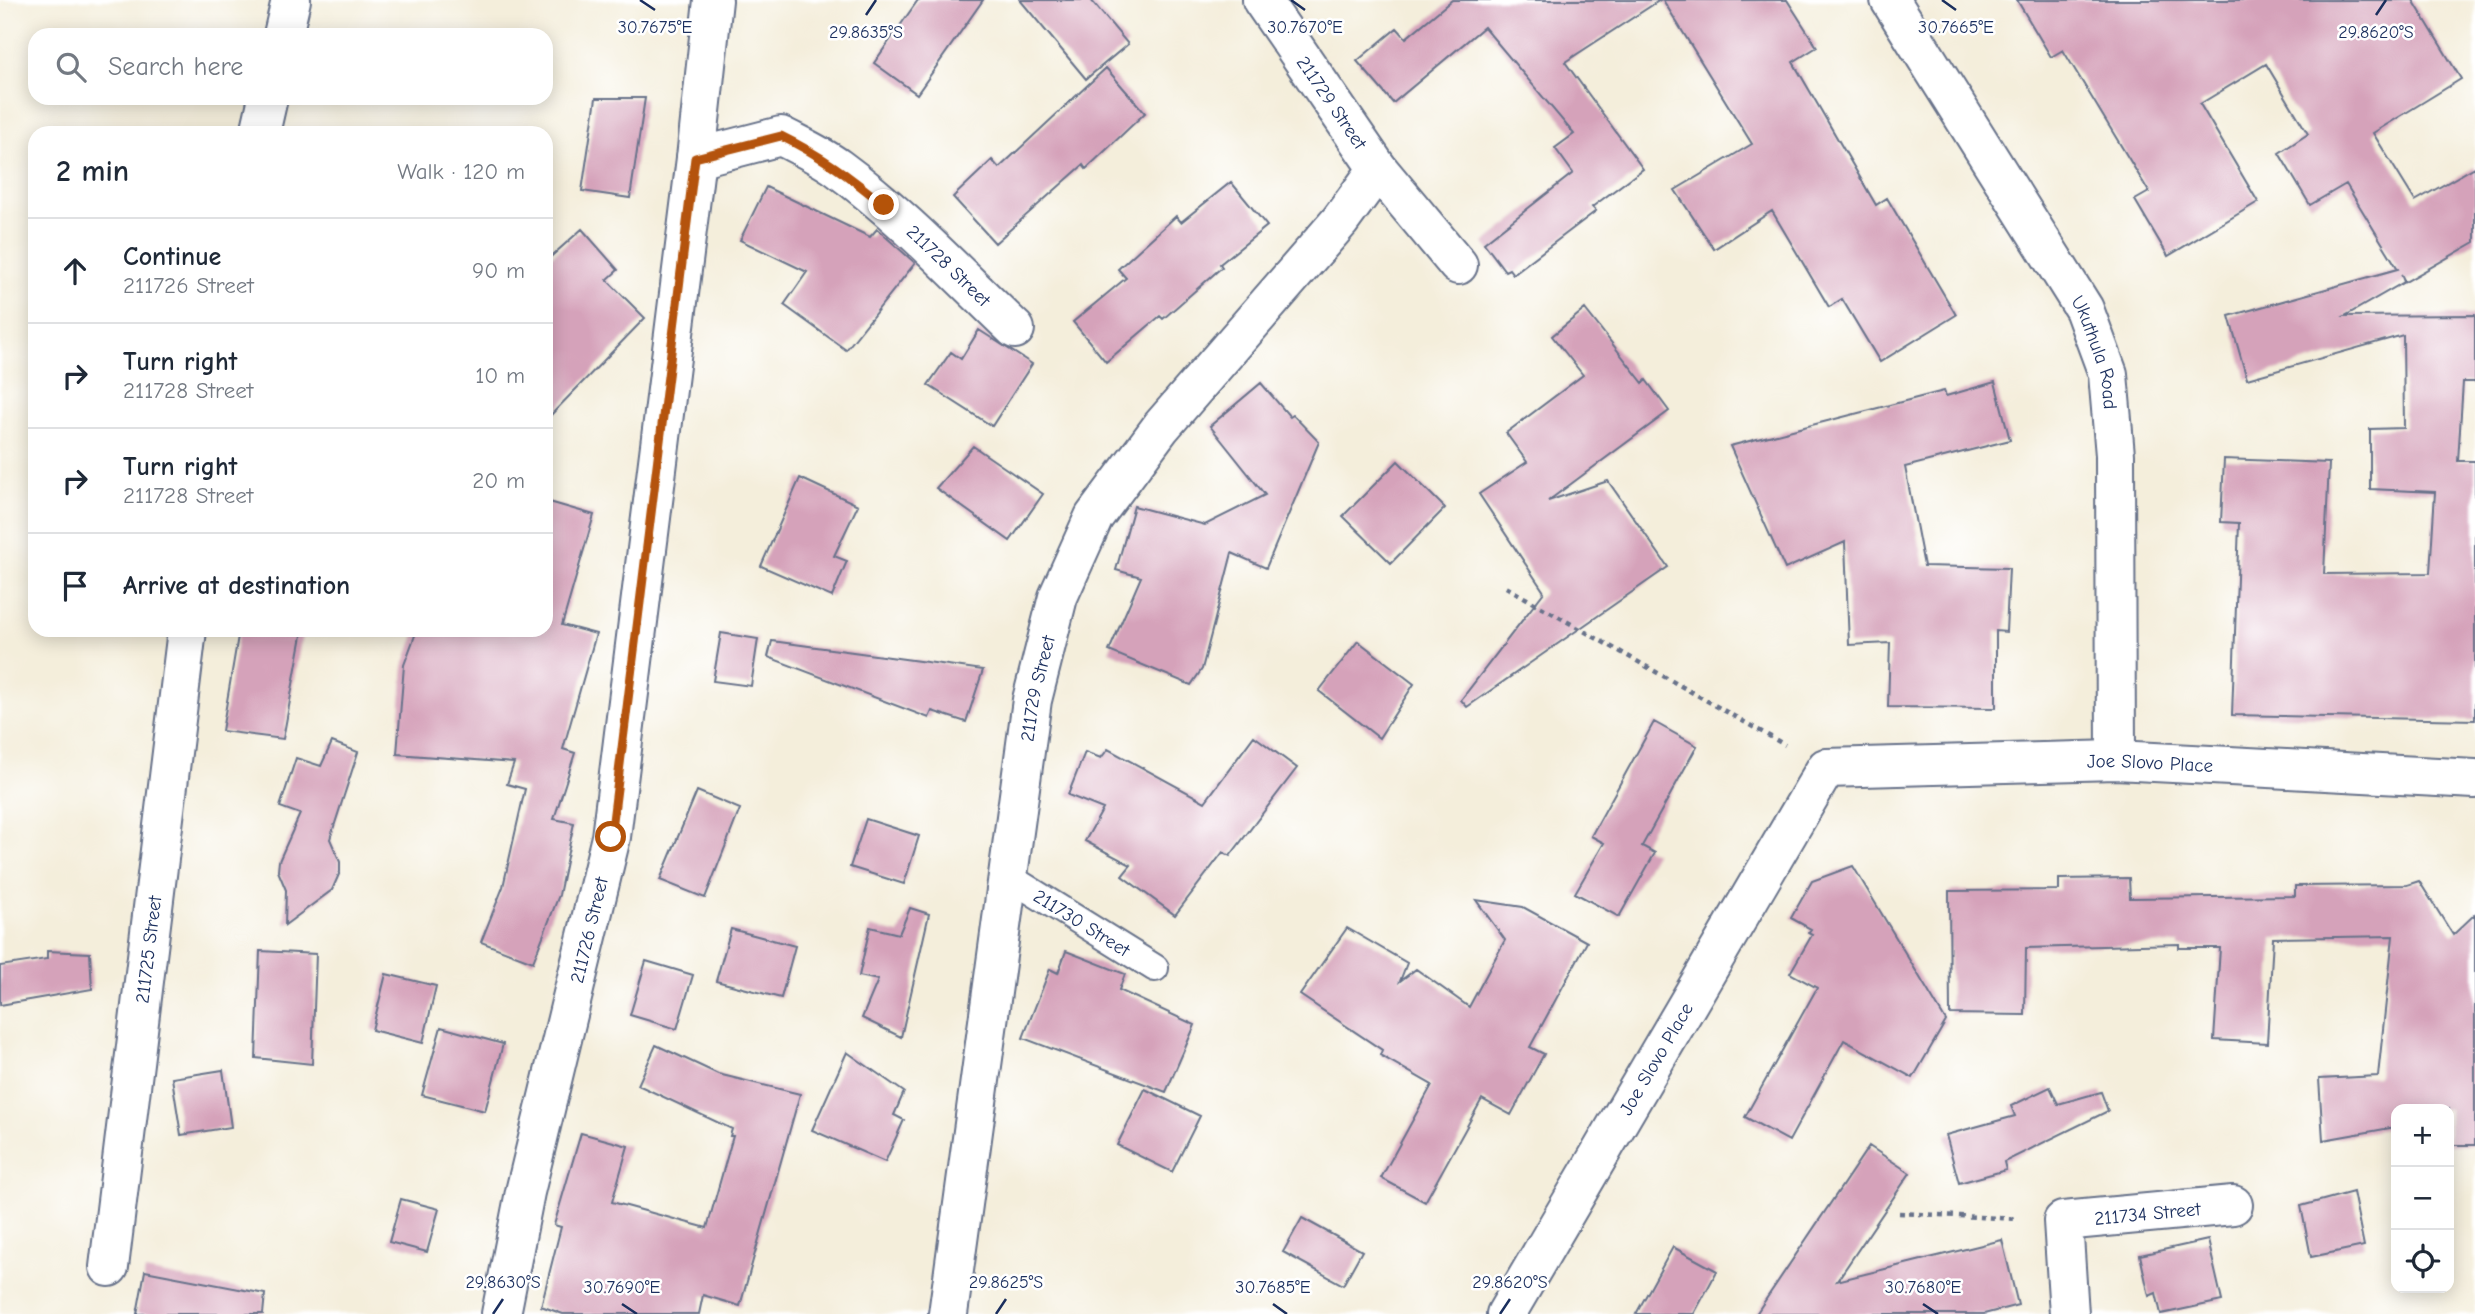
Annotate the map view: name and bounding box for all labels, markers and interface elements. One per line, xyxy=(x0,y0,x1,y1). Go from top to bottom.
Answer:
text: 30.7675°E xyxy=(618,17,692,38)
text: 30.7670°E xyxy=(1267,17,1343,38)
text: 30.7665°E xyxy=(1918,17,1994,38)
text: 29.8635°S xyxy=(829,22,903,43)
text: 29.8620°S xyxy=(2338,22,2414,43)
search box xyxy=(28,28,553,105)
icon: search xyxy=(52,48,90,86)
text: Search here xyxy=(108,52,243,82)
street label: 211729 Street xyxy=(1292,52,1371,154)
text: 2 min xyxy=(56,154,129,189)
text: Walk · 120 m xyxy=(397,158,525,185)
route end xyxy=(868,189,899,220)
street label: 211728 Street xyxy=(902,221,995,312)
text: Continue xyxy=(123,242,221,272)
icon: ahead xyxy=(56,252,94,290)
text: 90 m xyxy=(472,257,525,284)
text: 211726 Street xyxy=(123,272,254,299)
street label: Ukuthula Road xyxy=(2066,292,2121,410)
text: Turn right xyxy=(123,347,237,377)
icon: right xyxy=(56,357,94,395)
text: 10 m xyxy=(475,362,525,389)
text: 211728 Street xyxy=(123,377,253,404)
text: Turn right xyxy=(123,452,237,482)
icon: right xyxy=(56,462,94,500)
text: 20 m xyxy=(472,467,525,494)
text: 211728 Street xyxy=(123,482,253,509)
icon: arrive xyxy=(56,567,94,605)
text: Arrive at destination xyxy=(123,571,350,601)
street label: 211729 Street xyxy=(1016,633,1060,743)
street label: Joe Slovo Place xyxy=(2087,750,2214,777)
route start xyxy=(595,821,626,852)
street label: 211726 Street xyxy=(566,874,613,985)
street label: 211730 Street xyxy=(1029,885,1134,962)
street label: 211725 Street xyxy=(131,894,166,1005)
street label: Joe Slovo Place xyxy=(1615,999,1698,1119)
map controls xyxy=(2391,1104,2454,1293)
button: + xyxy=(2391,1104,2454,1167)
button: − xyxy=(2391,1167,2454,1230)
street label: 211734 Street xyxy=(2093,1198,2202,1230)
button: locate xyxy=(2391,1230,2454,1293)
text: 29.8630°S xyxy=(465,1272,541,1293)
text: 29.8625°S xyxy=(969,1272,1043,1293)
text: 29.8620°S xyxy=(1472,1272,1548,1293)
text: 30.7690°E xyxy=(584,1277,661,1298)
text: 30.7685°E xyxy=(1235,1277,1311,1298)
text: 30.7680°E xyxy=(1885,1277,1961,1298)

